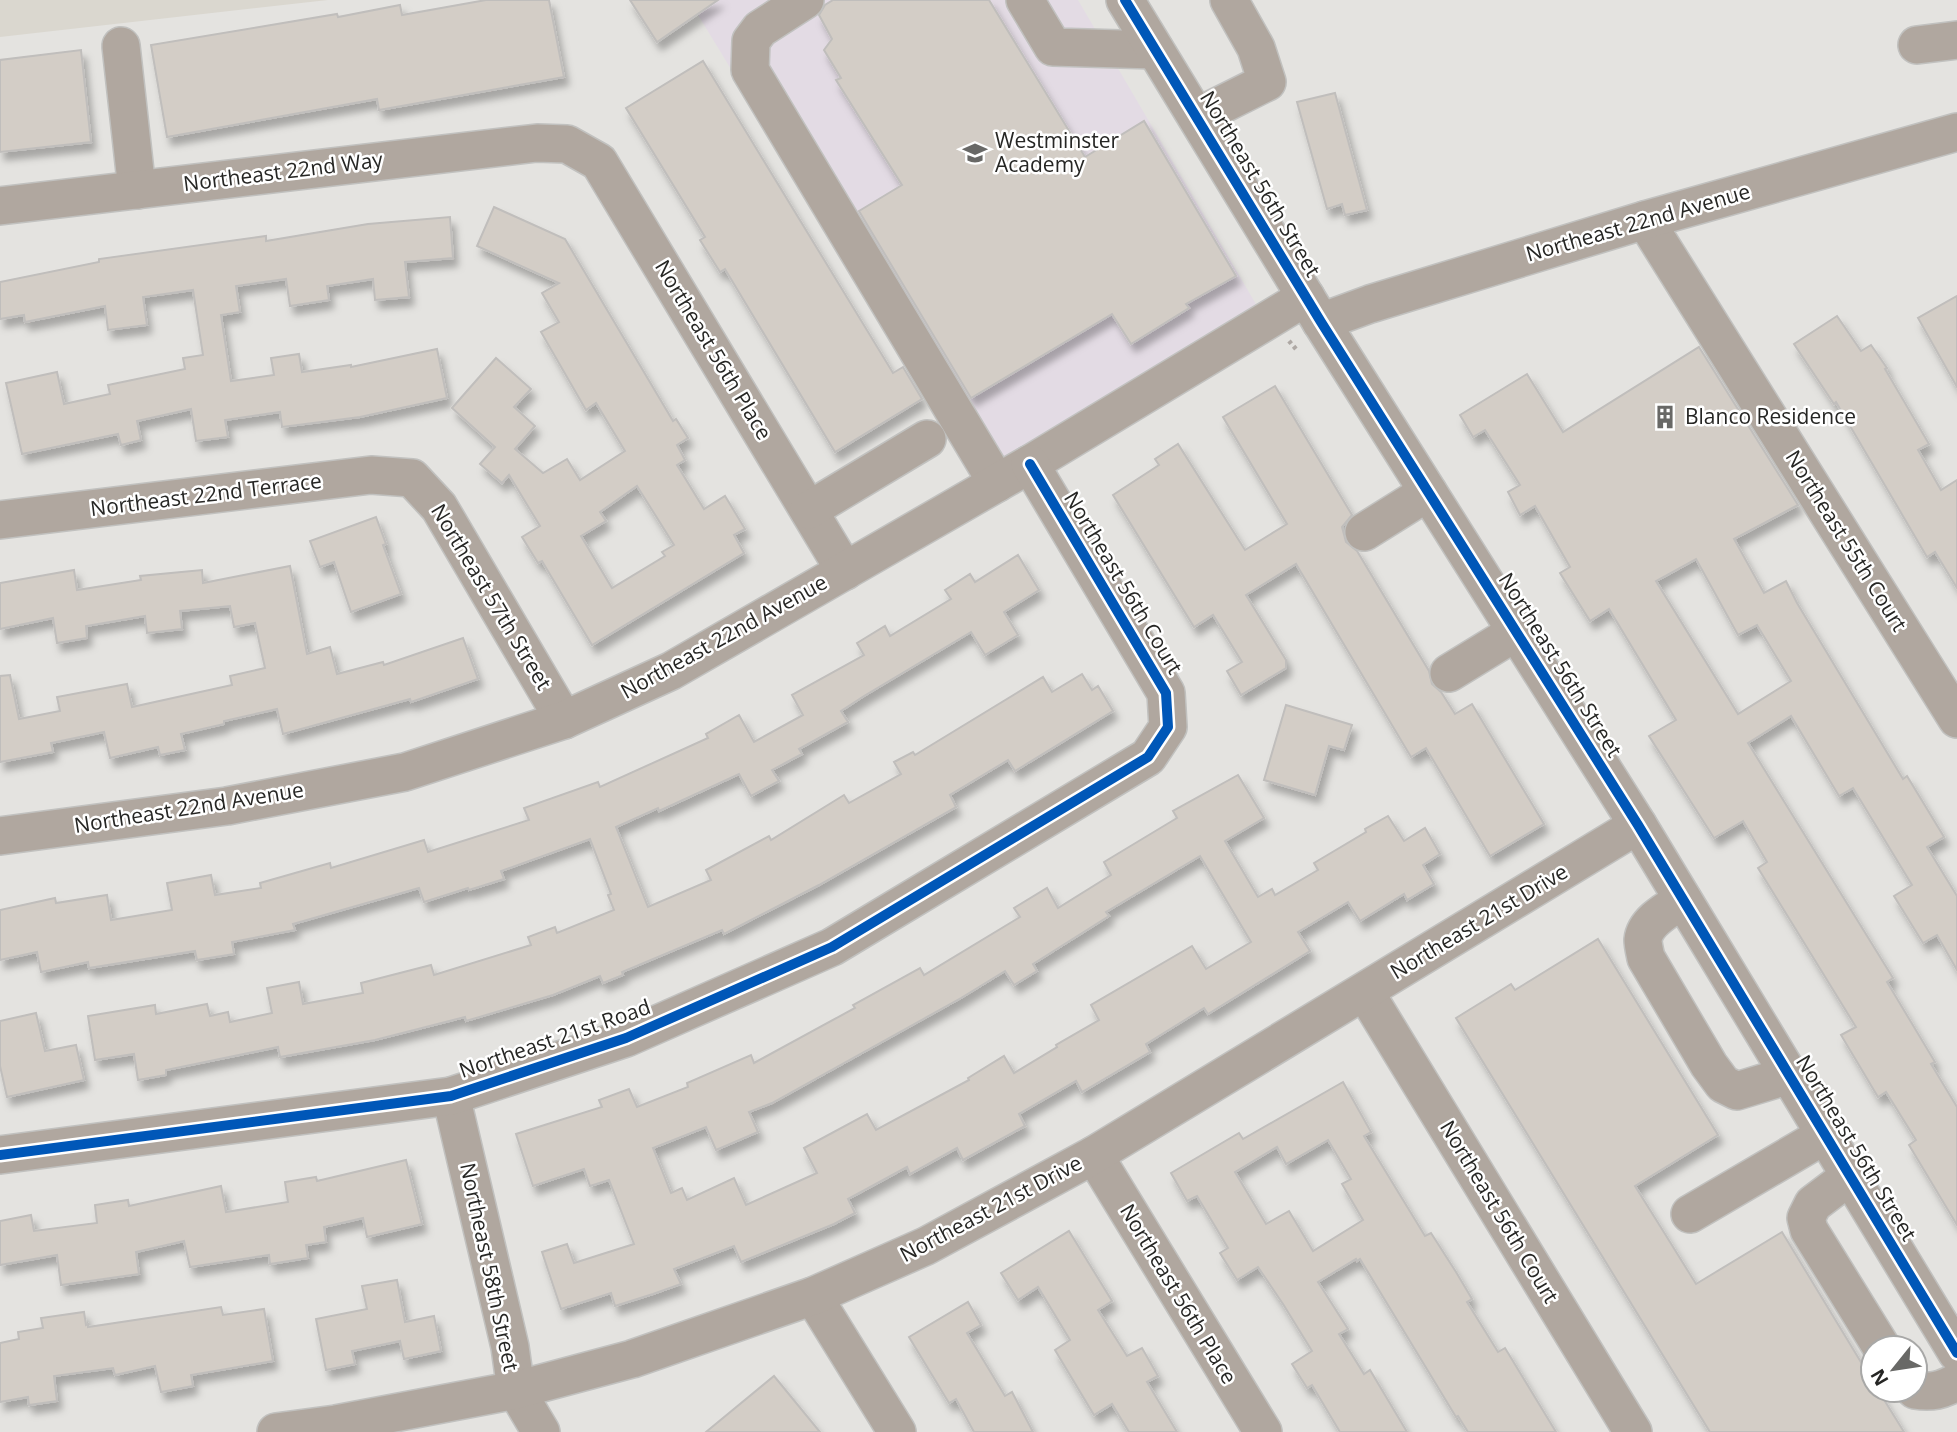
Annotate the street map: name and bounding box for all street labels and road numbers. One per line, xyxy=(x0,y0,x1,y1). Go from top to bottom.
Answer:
street label: Northeast 56th Street xyxy=(1194,85,1328,282)
street label: Northeast 22nd Way xyxy=(182,145,385,197)
street label: Northeast 22nd Avenue xyxy=(1522,177,1753,267)
street label: Northeast 56th Place xyxy=(649,254,779,445)
street label: Northeast 55th Court xyxy=(1780,445,1914,636)
street label: Northeast 22nd Terrace xyxy=(89,466,323,522)
street label: Northeast 56th Court xyxy=(1058,486,1190,679)
street label: Northeast 57th Street xyxy=(425,498,559,695)
street label: Northeast 56th Street xyxy=(1493,567,1629,762)
street label: Northeast 22nd Avenue xyxy=(615,568,832,705)
street label: Northeast 22nd Avenue xyxy=(72,775,306,839)
street label: Northeast 21st Drive xyxy=(1385,857,1572,985)
street label: Northeast 21st Road xyxy=(455,992,654,1084)
street label: Northeast 56th Street xyxy=(1790,1049,1924,1246)
street label: Northeast 56th Court xyxy=(1434,1115,1566,1308)
street label: Northeast 21st Drive xyxy=(895,1148,1086,1268)
street label: Northeast 58th Street xyxy=(454,1160,526,1374)
street label: Northeast 56th Place xyxy=(1114,1198,1244,1389)

